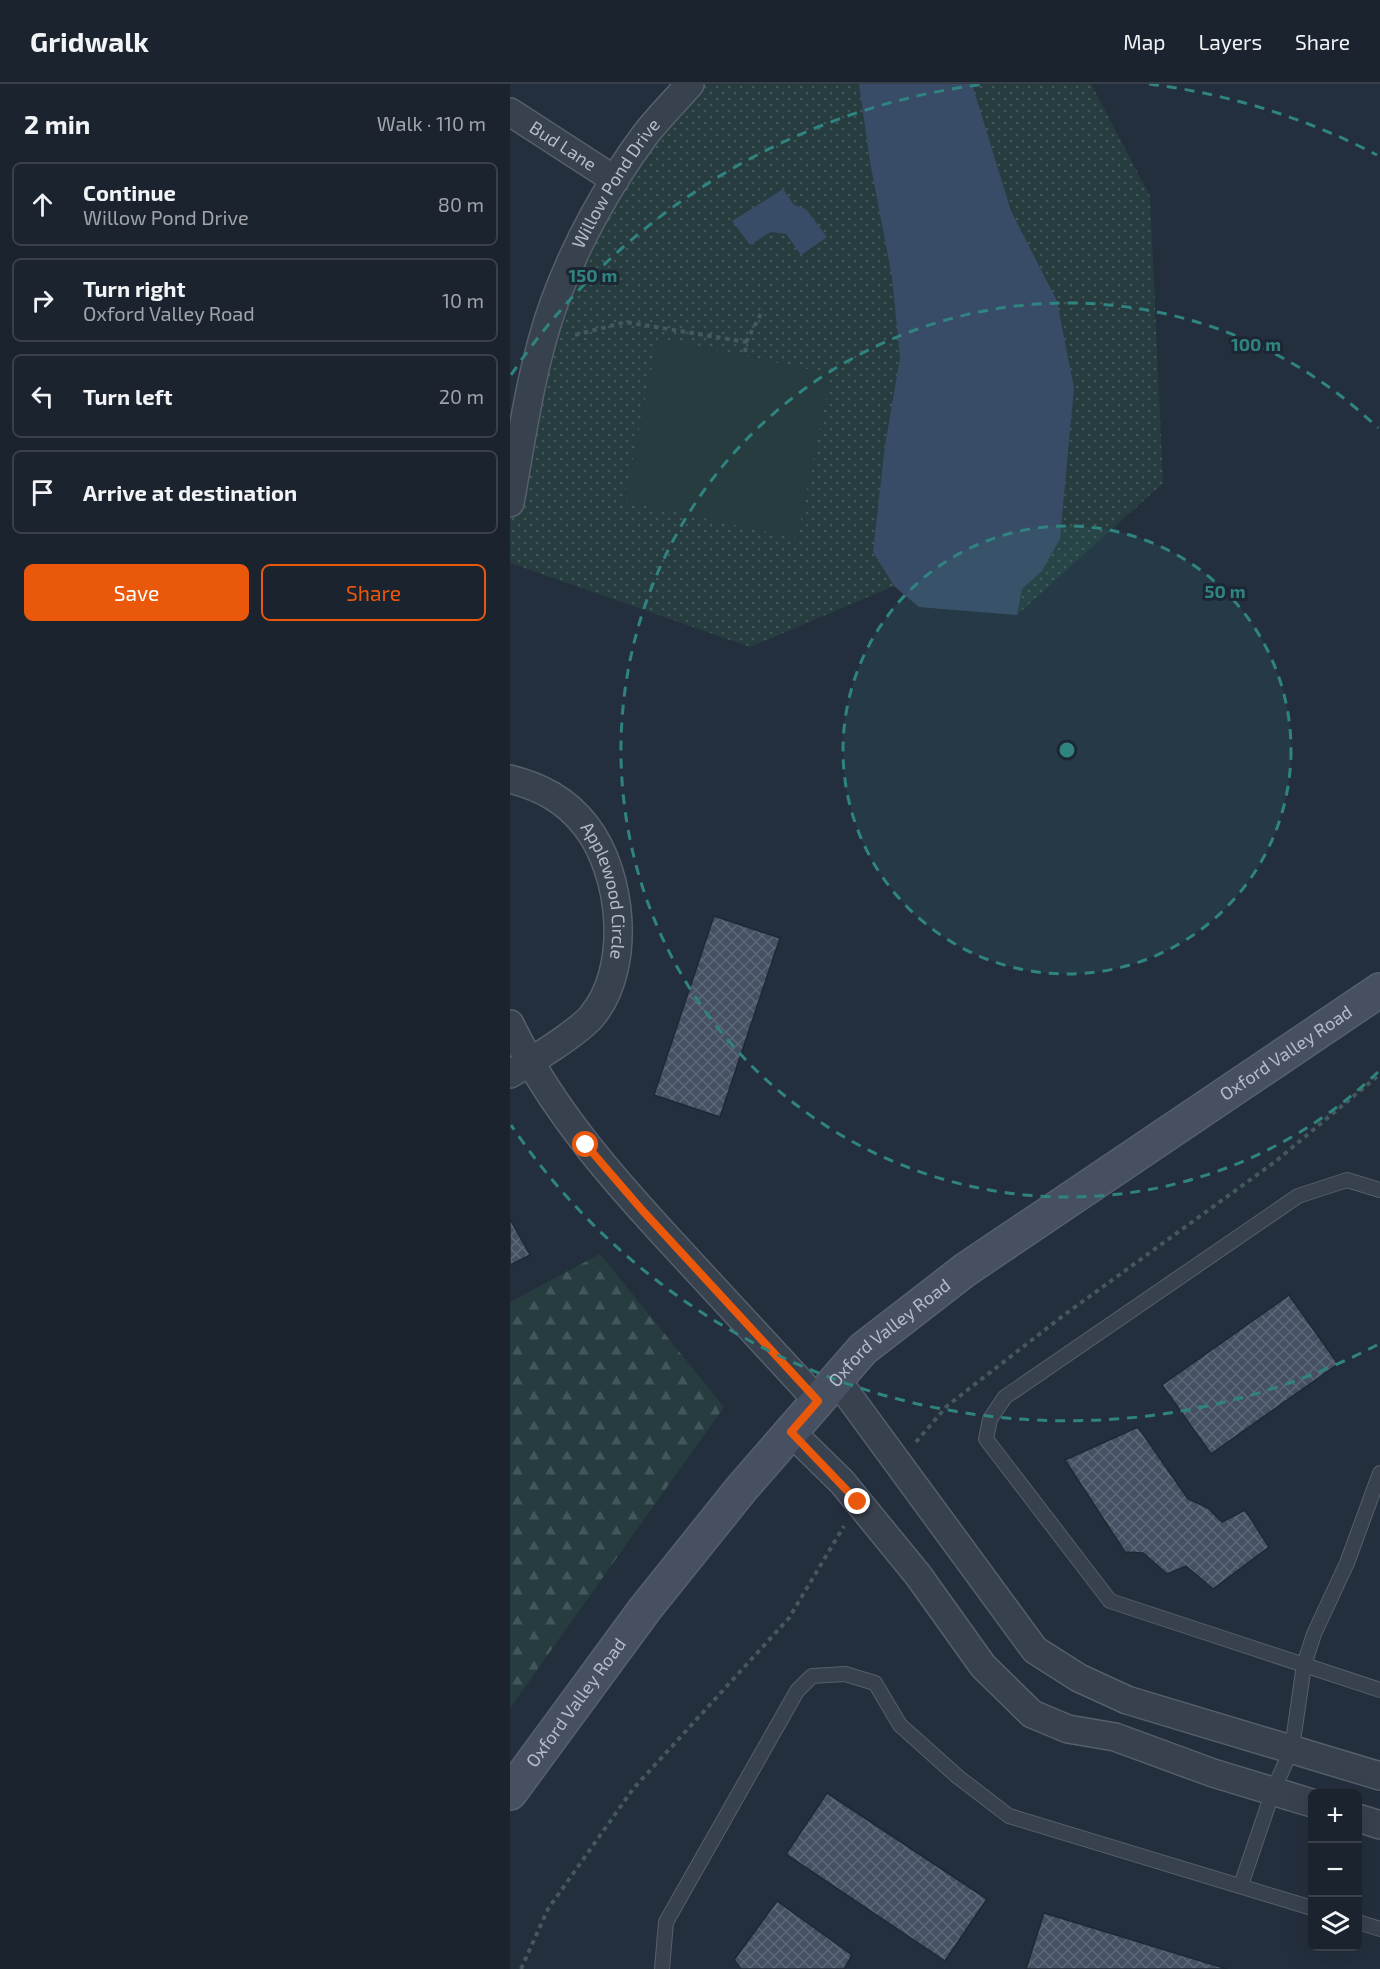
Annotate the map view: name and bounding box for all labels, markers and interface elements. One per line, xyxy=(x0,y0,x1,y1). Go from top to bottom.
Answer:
text: Gridwalk xyxy=(30,24,149,58)
text: Map xyxy=(1123,29,1165,54)
text: Layers xyxy=(1198,29,1262,54)
text: Share xyxy=(1295,29,1350,54)
text: 2 min xyxy=(24,108,90,139)
text: Walk · 110 m xyxy=(377,111,486,135)
street label: Willow Pond Drive xyxy=(567,113,664,252)
street label: Bud Lane xyxy=(526,116,601,175)
text: Continue xyxy=(83,179,176,205)
icon: ahead xyxy=(26,188,59,221)
text: 80 m xyxy=(438,192,484,216)
text: Willow Pond Drive xyxy=(83,205,249,229)
text: 150 m xyxy=(569,264,617,286)
text: Turn right xyxy=(83,275,185,301)
icon: right xyxy=(26,284,59,317)
text: 10 m xyxy=(442,288,484,312)
text: Oxford Valley Road xyxy=(83,301,255,325)
text: 100 m xyxy=(1231,333,1281,355)
icon: left xyxy=(26,380,59,413)
text: Turn left xyxy=(83,383,172,409)
text: 20 m xyxy=(439,384,484,408)
icon: arrive xyxy=(26,476,59,509)
text: Arrive at destination xyxy=(83,479,297,505)
button: Save xyxy=(24,564,249,621)
button: Share xyxy=(261,564,486,621)
text: 50 m xyxy=(1204,580,1246,602)
centre of rings xyxy=(1057,740,1077,760)
street label: Applewood Circle xyxy=(577,817,630,961)
street label: Oxford Valley Road xyxy=(1215,1000,1356,1105)
route start xyxy=(572,1131,598,1157)
street label: Oxford Valley Road xyxy=(823,1273,954,1391)
route end xyxy=(844,1488,870,1514)
street label: Oxford Valley Road xyxy=(521,1633,630,1771)
map controls xyxy=(1308,1789,1362,1951)
button: + xyxy=(1308,1789,1362,1843)
button: − xyxy=(1308,1843,1362,1897)
button: layers xyxy=(1308,1897,1362,1951)

